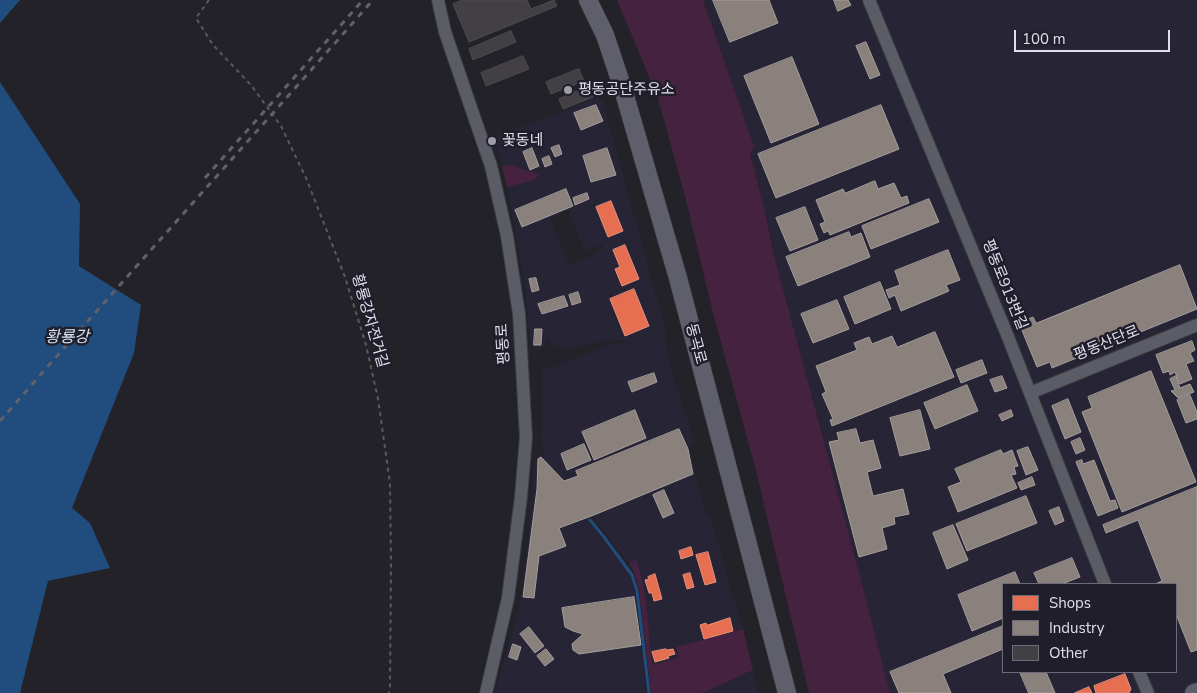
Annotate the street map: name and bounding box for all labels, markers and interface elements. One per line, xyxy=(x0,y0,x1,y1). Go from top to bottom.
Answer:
scale bar xyxy=(1017,20,1173,52)
text: 100 m xyxy=(1022,29,1066,49)
place label: 평동공단주유소 xyxy=(578,81,675,99)
marker: 평동공단주유소 xyxy=(562,84,574,96)
place label: 꽃동네 xyxy=(502,132,543,150)
marker: 꽃동네 xyxy=(486,135,498,147)
street label: 평동로913번길 xyxy=(978,237,1030,333)
street label: 황룡강자전거길 xyxy=(347,272,391,370)
street label: 동곡로 xyxy=(681,322,709,366)
street label: 평동로 xyxy=(494,323,514,365)
street label: 평동산단로 xyxy=(1072,323,1142,365)
water label: 황룡강 xyxy=(45,328,89,348)
legend xyxy=(1002,583,1177,673)
text: Shops xyxy=(1049,593,1091,613)
text: Industry xyxy=(1049,618,1104,638)
text: Other xyxy=(1049,643,1088,663)

